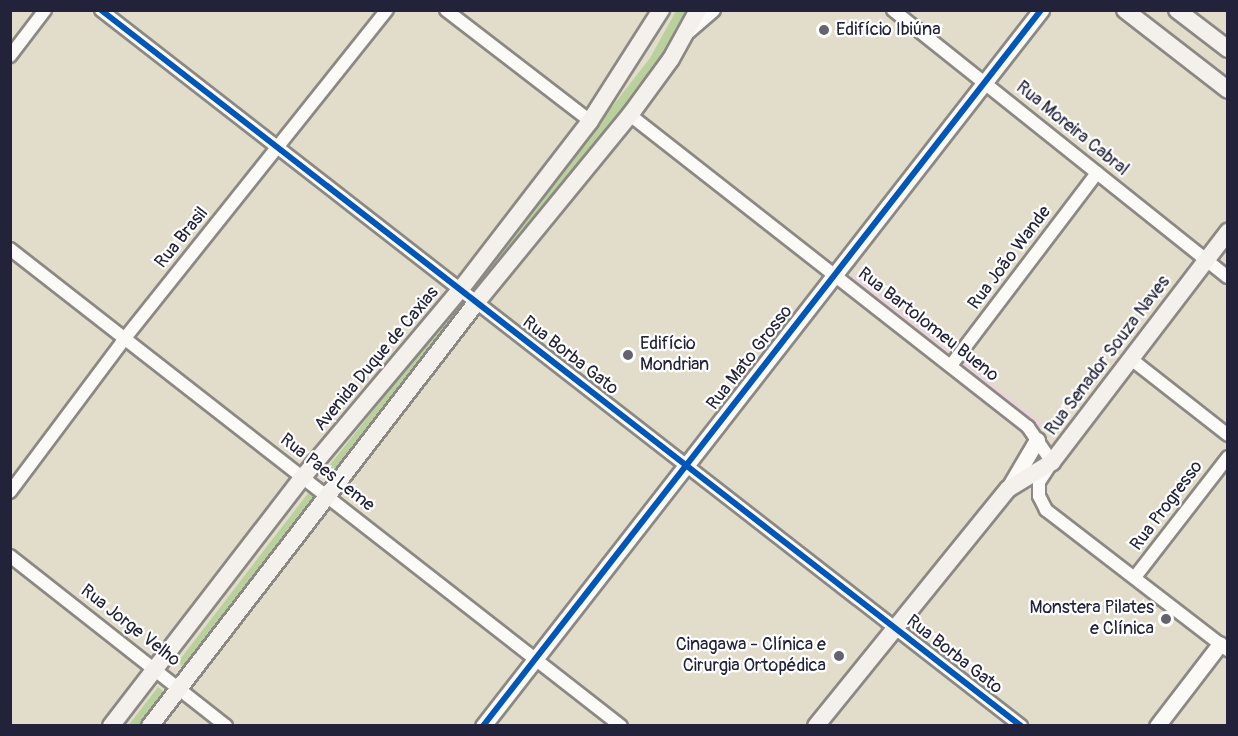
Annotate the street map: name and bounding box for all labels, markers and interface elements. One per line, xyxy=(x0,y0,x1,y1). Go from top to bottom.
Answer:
place label: Edifício Ibiúna xyxy=(836,19,941,41)
marker: Edifício Ibiúna xyxy=(817,23,831,37)
street label: Rua Moreira Cabral xyxy=(1011,77,1133,181)
street label: Rua João Wande xyxy=(964,202,1056,314)
street label: Rua Brasil xyxy=(151,203,213,273)
street label: Rua Bartolomeu Bueno xyxy=(853,263,1003,387)
street label: Rua Senador Souza Naves xyxy=(1041,272,1175,440)
street label: Avenida Duque de Caxias xyxy=(310,282,444,436)
street label: Rua Mato Grosso xyxy=(702,301,798,415)
street label: Rua Borba Gato xyxy=(518,312,622,400)
place label: Edifício Mondrian xyxy=(640,334,709,376)
marker: Edifício Mondrian xyxy=(621,348,635,362)
street label: Rua Paes Leme xyxy=(275,429,379,517)
street label: Rua Progresso xyxy=(1126,457,1208,555)
street label: Rua Jorge Velho xyxy=(76,580,184,672)
place label: Monstera Pilates e Clínica xyxy=(1029,598,1154,640)
street label: Rua Borba Gato xyxy=(902,611,1006,699)
marker: Monstera Pilates e Clínica xyxy=(1159,612,1173,626)
place label: Cinagawa - Clínica e Cirurgia Ortopédica xyxy=(676,635,826,678)
marker: Cinagawa - Clínica e Cirurgia Ortopédica xyxy=(830,647,848,665)

